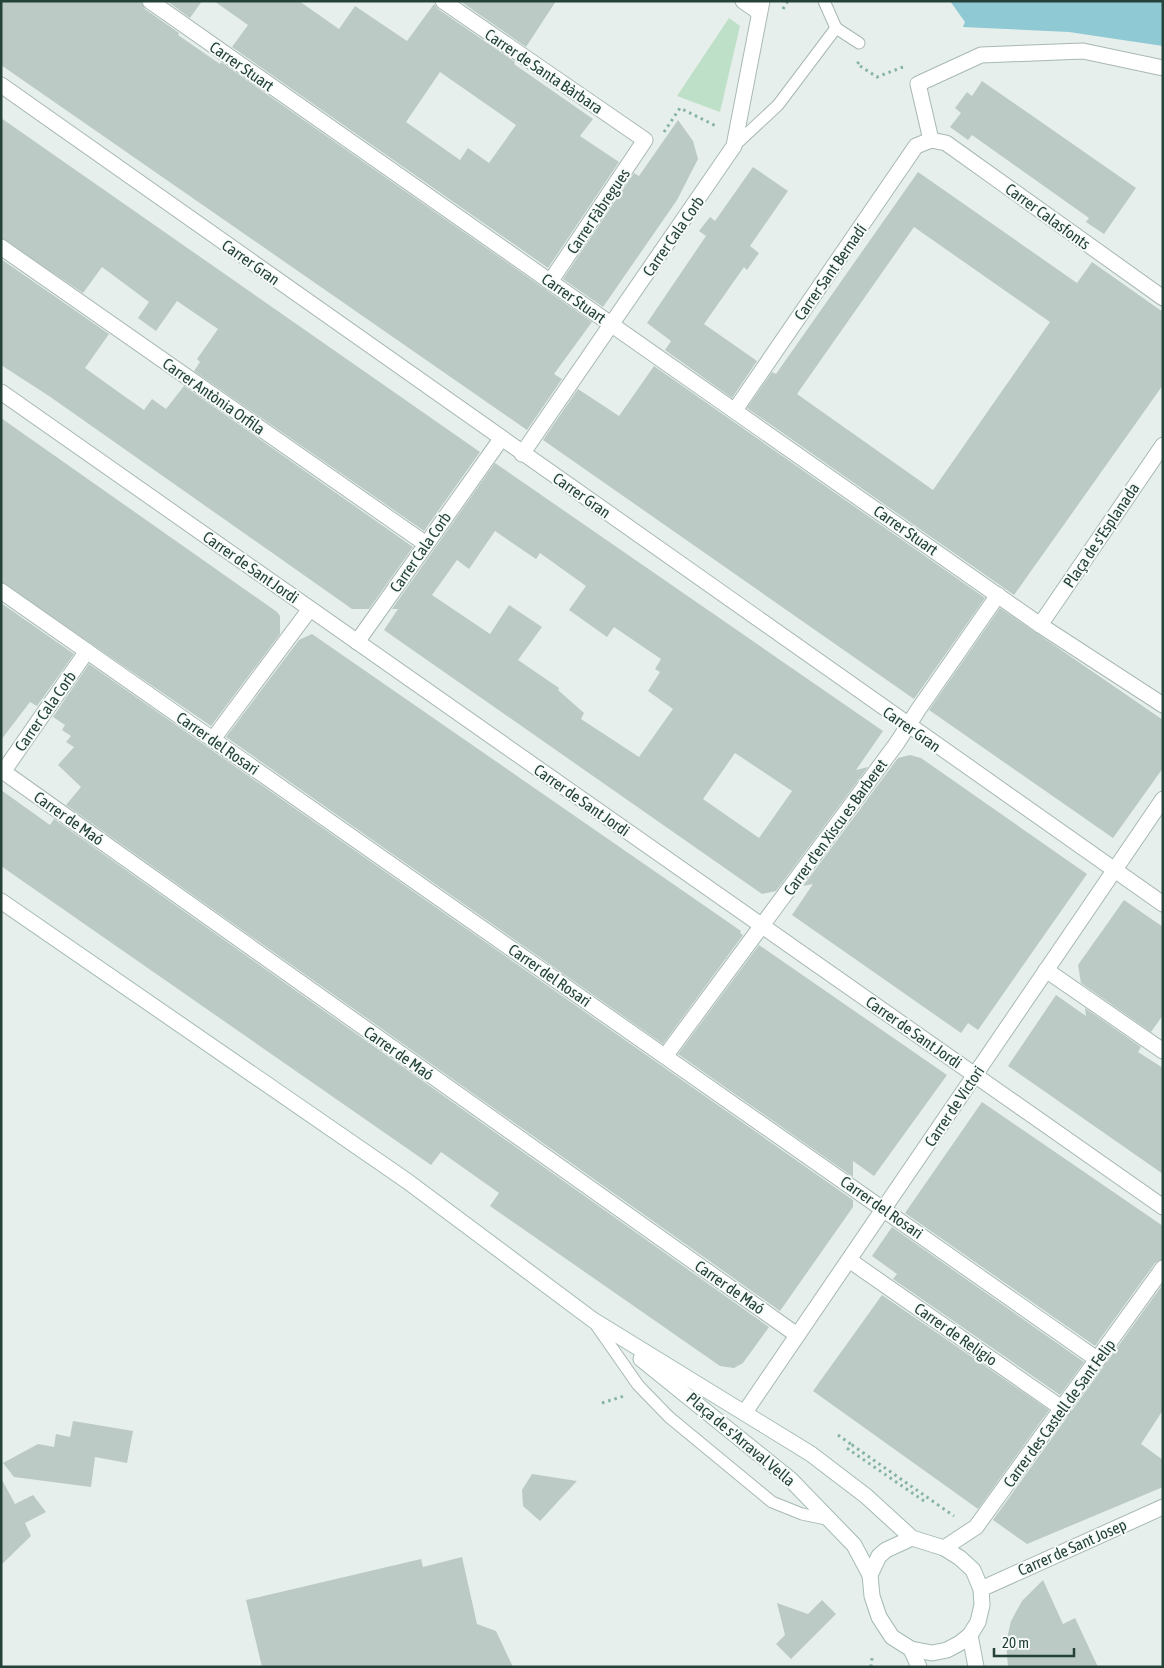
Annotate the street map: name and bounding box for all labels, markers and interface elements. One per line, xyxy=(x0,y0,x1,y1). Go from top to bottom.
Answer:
street label: Carrer de Santa Bàrbara xyxy=(482,25,606,117)
street label: Carrer Stuart xyxy=(207,37,278,95)
street label: Carrer Fàbregues xyxy=(563,165,634,258)
street label: Carrer Calasfonts xyxy=(1002,179,1094,253)
street label: Carrer Cala Corb xyxy=(639,192,707,280)
street label: Carrer Sant Bernadí xyxy=(790,220,870,323)
street label: Carrer Gran xyxy=(219,236,283,288)
street label: Carrer Stuart xyxy=(539,269,610,327)
street label: Carrer Antònia Orfila xyxy=(159,354,269,438)
street label: Carrer Gran xyxy=(550,469,614,521)
street label: Plaça de s'Esplanada xyxy=(1059,479,1143,591)
street label: Carrer Stuart xyxy=(871,501,942,559)
street label: Carrer Cala Corb xyxy=(386,508,454,596)
street label: Carrer de Sant Jordi xyxy=(200,527,302,607)
street label: Carrer Cala Corb xyxy=(11,667,79,755)
street label: Carrer Gran xyxy=(880,703,944,755)
street label: Carrer del Rosari xyxy=(173,708,263,778)
street label: Carrer d'en Xiscu es Barberet xyxy=(780,755,891,899)
street label: Carrer de Sant Jordi xyxy=(531,760,633,840)
street label: Carrer de Maó xyxy=(31,787,107,849)
street label: Carrer del Rosari xyxy=(505,940,595,1010)
street label: Carrer de Sant Jordi xyxy=(863,992,965,1072)
street label: Carrer de Maó xyxy=(361,1022,437,1084)
street label: Carrer de Victori xyxy=(921,1062,987,1150)
street label: Carrer del Rosari xyxy=(837,1172,927,1242)
street label: Carrer de Maó xyxy=(692,1256,768,1318)
street label: Carrer de Religio xyxy=(911,1299,1001,1370)
street label: Carrer des Castell de Sant Felip xyxy=(999,1336,1119,1491)
street label: Plaça de s'Arraval Vella xyxy=(683,1389,799,1490)
street label: Carrer de Sant Josep xyxy=(1015,1515,1130,1580)
scale bar xyxy=(994,1626,1074,1658)
text: 20 m xyxy=(1002,1634,1029,1651)

